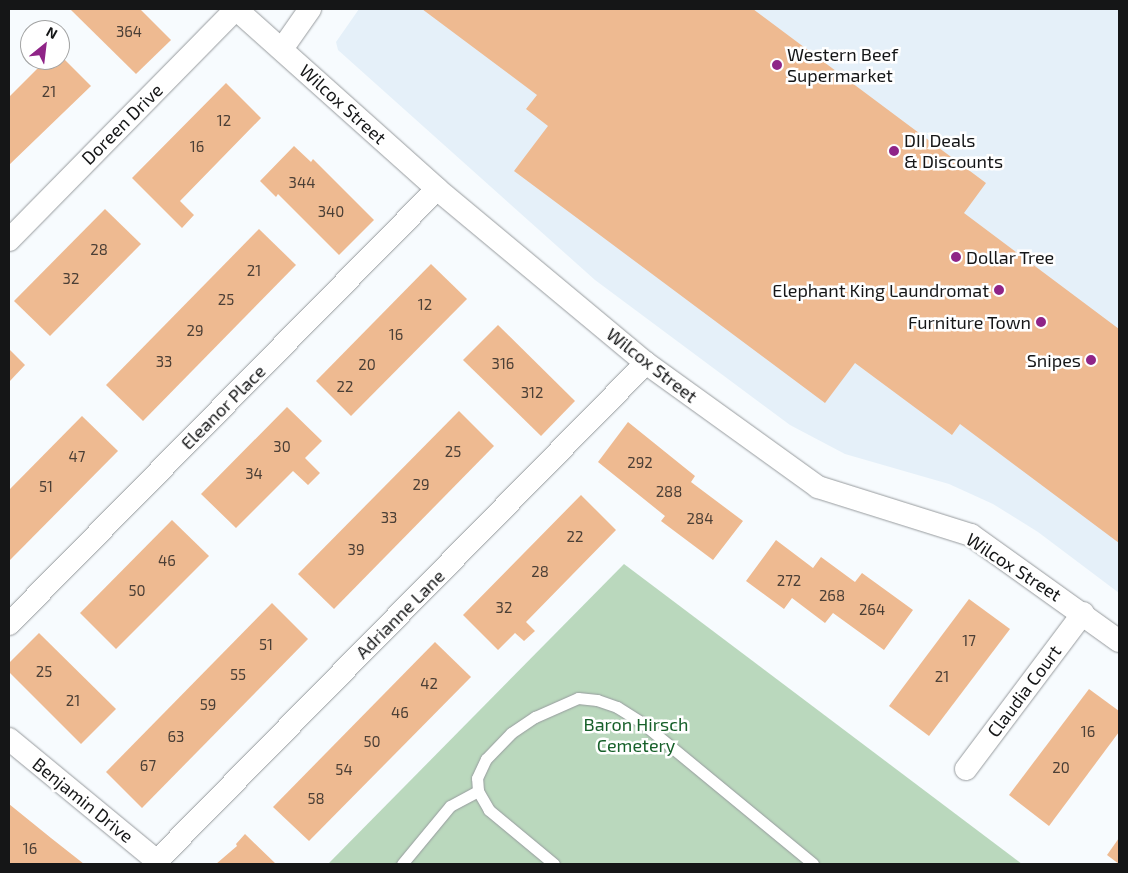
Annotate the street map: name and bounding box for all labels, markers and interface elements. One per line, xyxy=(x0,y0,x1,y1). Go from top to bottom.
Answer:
north arrow xyxy=(20,20,70,70)
text: N xyxy=(43,22,61,42)
house number: 364 xyxy=(116,23,142,41)
place label: Western Beef Supermarket xyxy=(787,44,898,86)
street label: Wilcox Street xyxy=(295,59,391,149)
marker: Western Beef Supermarket xyxy=(771,59,783,71)
street label: Doreen Drive xyxy=(77,79,167,169)
house number: 21 xyxy=(42,83,56,101)
house number: 12 xyxy=(217,112,231,130)
place label: DII Deals & Discounts xyxy=(904,130,1003,172)
house number: 16 xyxy=(190,138,204,156)
marker: DII Deals & Discounts xyxy=(888,145,900,157)
house number: 344 xyxy=(289,174,315,192)
house number: 340 xyxy=(318,203,344,221)
house number: 28 xyxy=(90,241,108,259)
place label: Dollar Tree xyxy=(966,246,1055,268)
marker: Dollar Tree xyxy=(950,251,962,263)
house number: 21 xyxy=(247,262,261,280)
house number: 32 xyxy=(63,270,79,288)
place label: Elephant King Laundromat xyxy=(772,279,989,301)
marker: Elephant King Laundromat xyxy=(993,284,1005,296)
house number: 25 xyxy=(218,291,234,309)
house number: 12 xyxy=(418,296,432,314)
place label: Furniture Town xyxy=(908,311,1031,333)
marker: Furniture Town xyxy=(1035,316,1047,328)
house number: 29 xyxy=(186,322,204,340)
street label: Wilcox Street xyxy=(602,323,702,407)
house number: 16 xyxy=(389,326,403,344)
place label: Snipes xyxy=(1027,349,1081,371)
house number: 33 xyxy=(156,353,172,371)
marker: Snipes xyxy=(1085,354,1097,366)
house number: 316 xyxy=(492,355,514,373)
house number: 20 xyxy=(358,356,376,374)
street label: Eleanor Place xyxy=(176,360,270,454)
house number: 22 xyxy=(337,378,353,396)
house number: 312 xyxy=(521,384,543,402)
house number: 30 xyxy=(273,438,291,456)
house number: 25 xyxy=(445,443,461,461)
house number: 47 xyxy=(69,448,85,466)
house number: 292 xyxy=(627,454,653,472)
house number: 34 xyxy=(245,465,263,483)
house number: 29 xyxy=(412,476,430,494)
house number: 51 xyxy=(39,478,53,496)
house number: 288 xyxy=(656,483,682,501)
house number: 33 xyxy=(381,509,397,527)
house number: 284 xyxy=(687,510,713,528)
house number: 22 xyxy=(567,528,583,546)
street label: Wilcox Street xyxy=(962,528,1066,606)
house number: 39 xyxy=(348,541,364,559)
house number: 46 xyxy=(158,552,176,570)
house number: 28 xyxy=(531,563,549,581)
street label: Adrianne Lane xyxy=(351,565,449,663)
house number: 272 xyxy=(777,572,801,590)
house number: 50 xyxy=(128,582,146,600)
house number: 268 xyxy=(819,587,845,605)
house number: 32 xyxy=(496,599,512,617)
house number: 264 xyxy=(859,601,885,619)
house number: 17 xyxy=(962,632,976,650)
house number: 51 xyxy=(259,636,273,654)
street label: Claudia Court xyxy=(983,641,1065,741)
house number: 25 xyxy=(36,663,52,681)
house number: 55 xyxy=(230,666,246,684)
house number: 21 xyxy=(935,668,949,686)
house number: 42 xyxy=(420,675,438,693)
house number: 21 xyxy=(66,692,80,710)
house number: 59 xyxy=(200,696,216,714)
house number: 46 xyxy=(391,704,409,722)
park label: Baron Hirsch Cemetery xyxy=(584,714,688,756)
house number: 16 xyxy=(1081,723,1095,741)
house number: 63 xyxy=(168,728,184,746)
house number: 50 xyxy=(363,733,381,751)
street label: Benjamin Drive xyxy=(28,753,138,847)
house number: 67 xyxy=(140,757,156,775)
house number: 20 xyxy=(1052,759,1070,777)
house number: 54 xyxy=(335,761,353,779)
house number: 58 xyxy=(307,790,325,808)
house number: 16 xyxy=(23,840,37,858)

